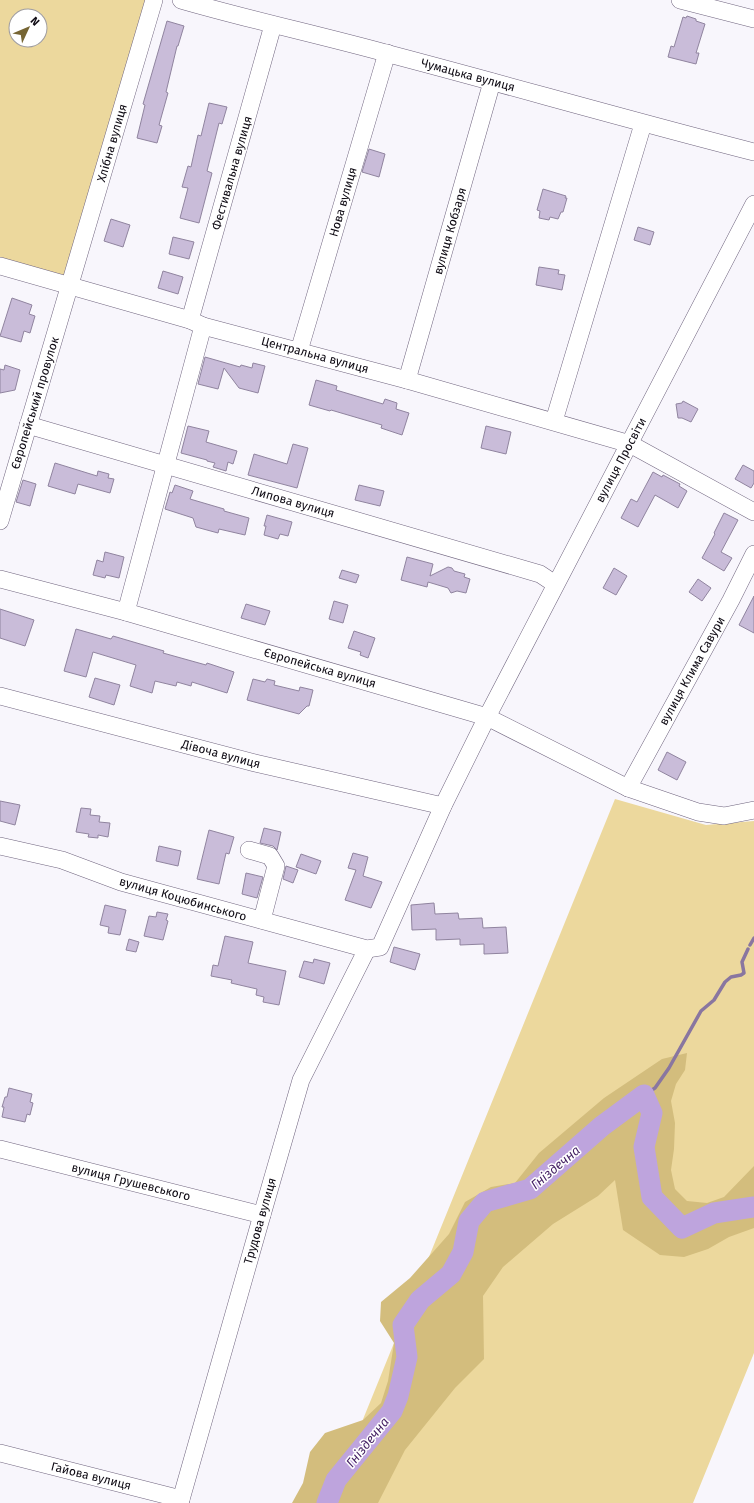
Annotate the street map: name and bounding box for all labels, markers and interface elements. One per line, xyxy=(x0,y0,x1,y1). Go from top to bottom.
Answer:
north arrow xyxy=(8,8,48,48)
text: N xyxy=(28,14,42,29)
street label: Чумацька вулиця xyxy=(419,56,517,94)
street label: Хлібна вулиця xyxy=(94,102,130,184)
street label: Фестивальна вулиця xyxy=(209,114,255,232)
street label: Нова вулиця xyxy=(326,166,360,238)
street label: вулиця Кобзаря xyxy=(431,186,469,276)
street label: Європейський провулок xyxy=(8,334,62,471)
street label: Центральна вулиця xyxy=(260,334,370,376)
street label: вулиця Просвіти xyxy=(593,415,649,505)
street label: Липова вулиця xyxy=(250,483,336,521)
street label: вулиця Клима Савури xyxy=(656,614,728,728)
street label: Європейська вулиця xyxy=(262,645,378,691)
street label: Дівоча вулиця xyxy=(179,737,262,771)
street label: вулиця Коцюбинського xyxy=(118,874,248,924)
water label: Гніздечна xyxy=(528,1143,583,1192)
street label: вулиця Грушевського xyxy=(70,1160,192,1204)
street label: Трудова вулиця xyxy=(241,1176,279,1266)
water label: Гніздечна xyxy=(343,1415,392,1470)
street label: Гайова вулиця xyxy=(49,1459,133,1493)

